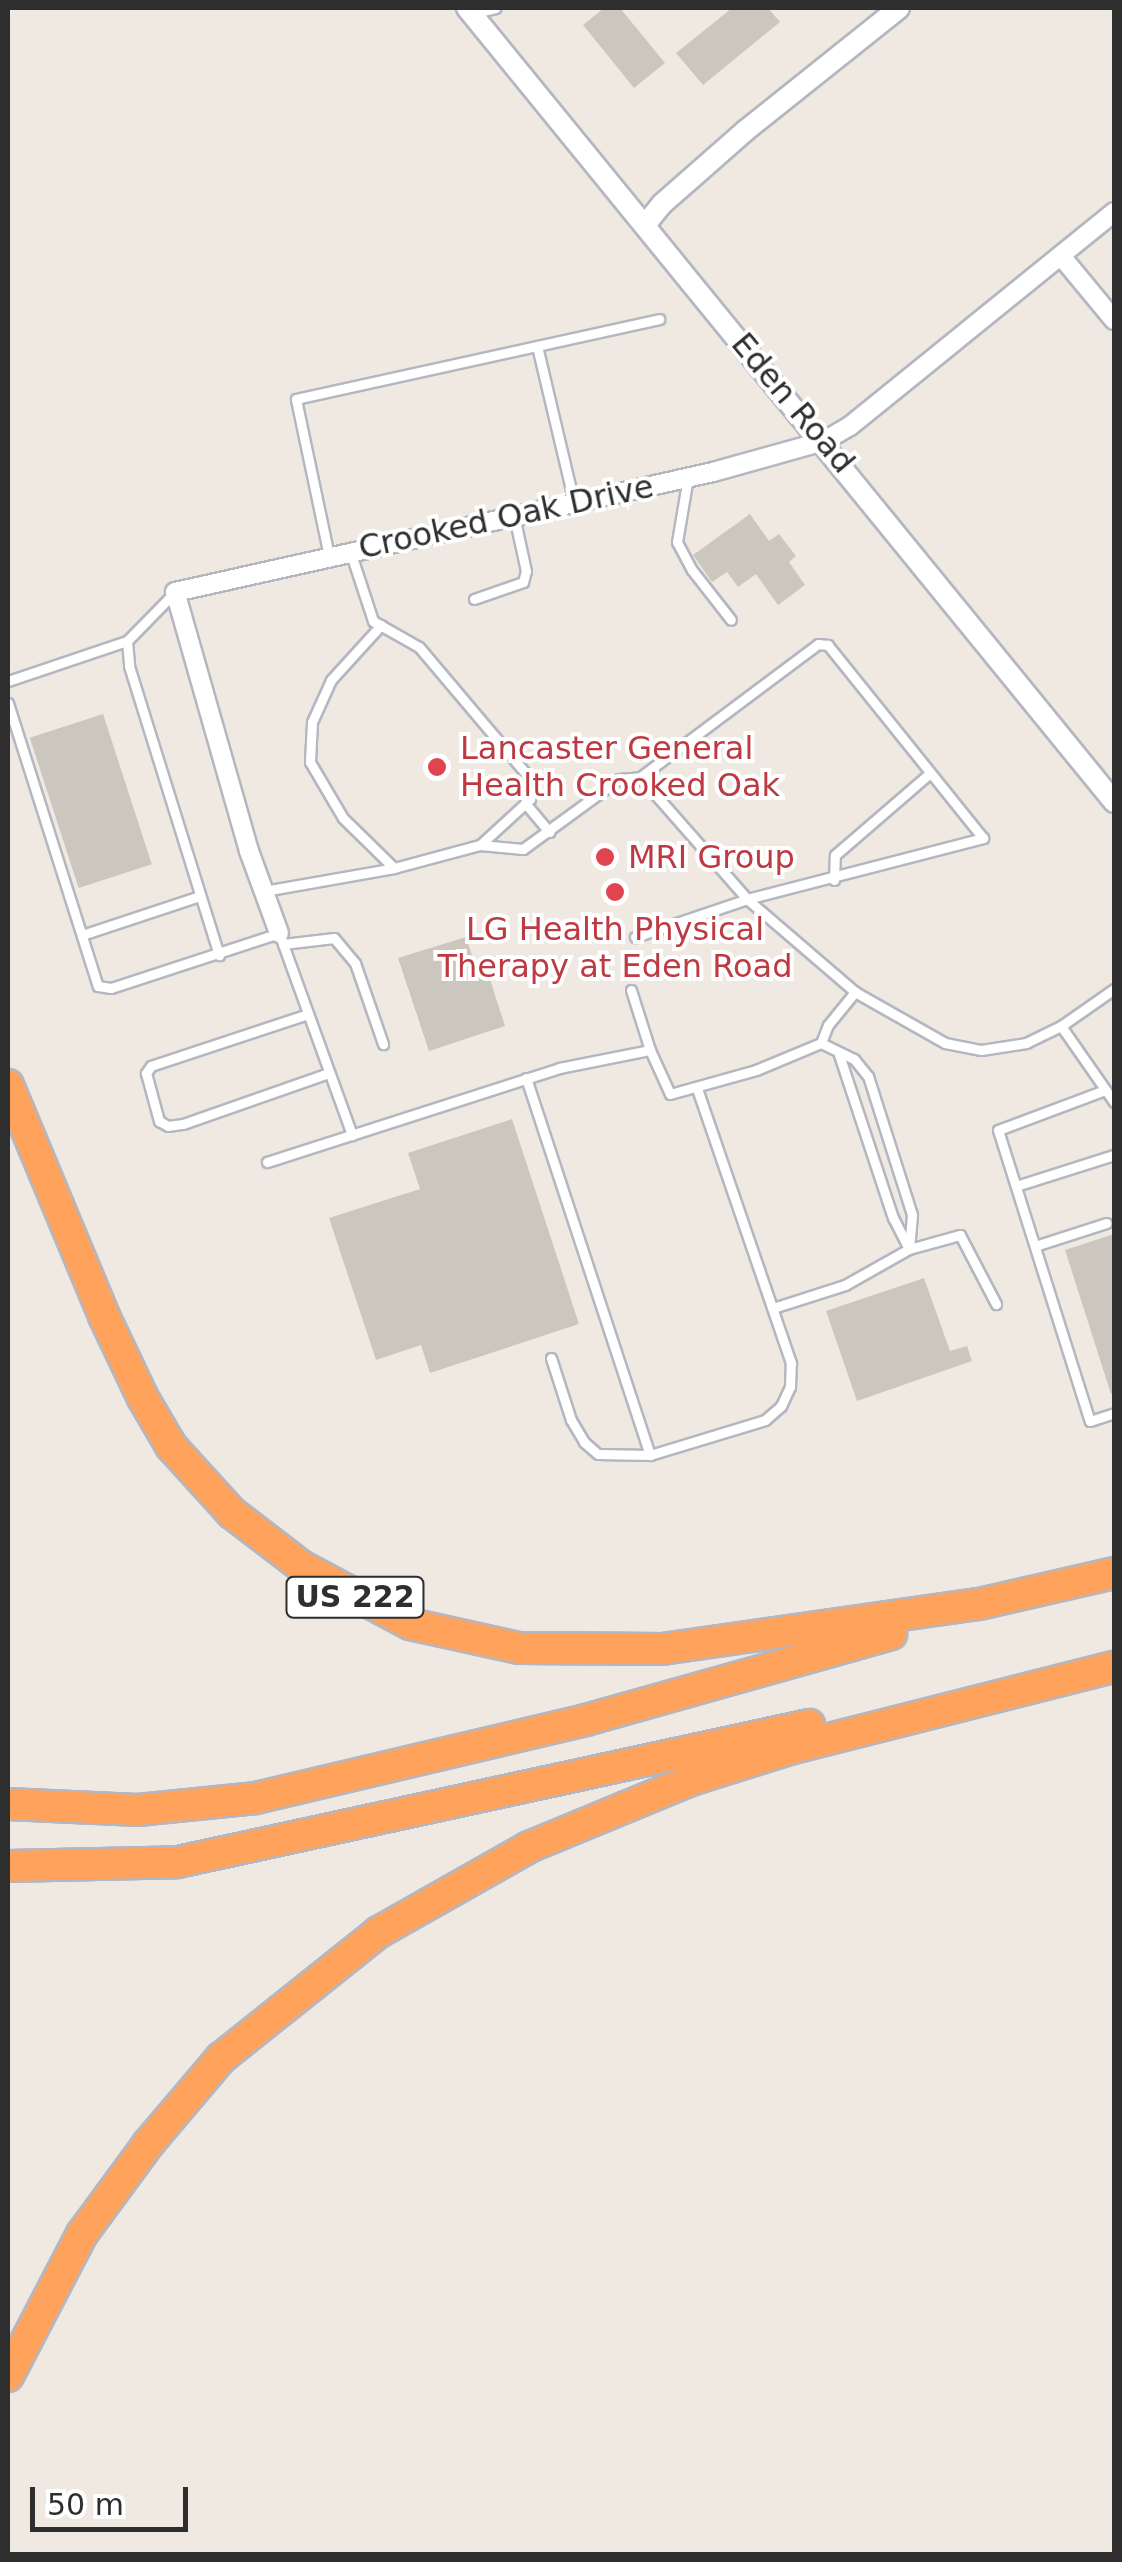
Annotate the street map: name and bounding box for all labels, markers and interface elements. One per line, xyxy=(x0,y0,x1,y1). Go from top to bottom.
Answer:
street label: Eden Road xyxy=(723,325,863,481)
street label: Crooked Oak Drive xyxy=(355,467,657,567)
place label: Lancaster General Health Crooked Oak xyxy=(460,730,780,805)
marker: Lancaster General Health Crooked Oak xyxy=(424,754,450,780)
place label: MRI Group xyxy=(628,838,795,876)
marker: MRI Group xyxy=(592,844,618,870)
marker: LG Health Physical Therapy at Eden Road xyxy=(602,879,628,905)
place label: LG Health Physical Therapy at Eden Road xyxy=(438,911,792,986)
road number: US 222 xyxy=(285,1572,425,1622)
scale bar xyxy=(35,2467,192,2529)
text: 50 m xyxy=(47,2487,124,2522)

